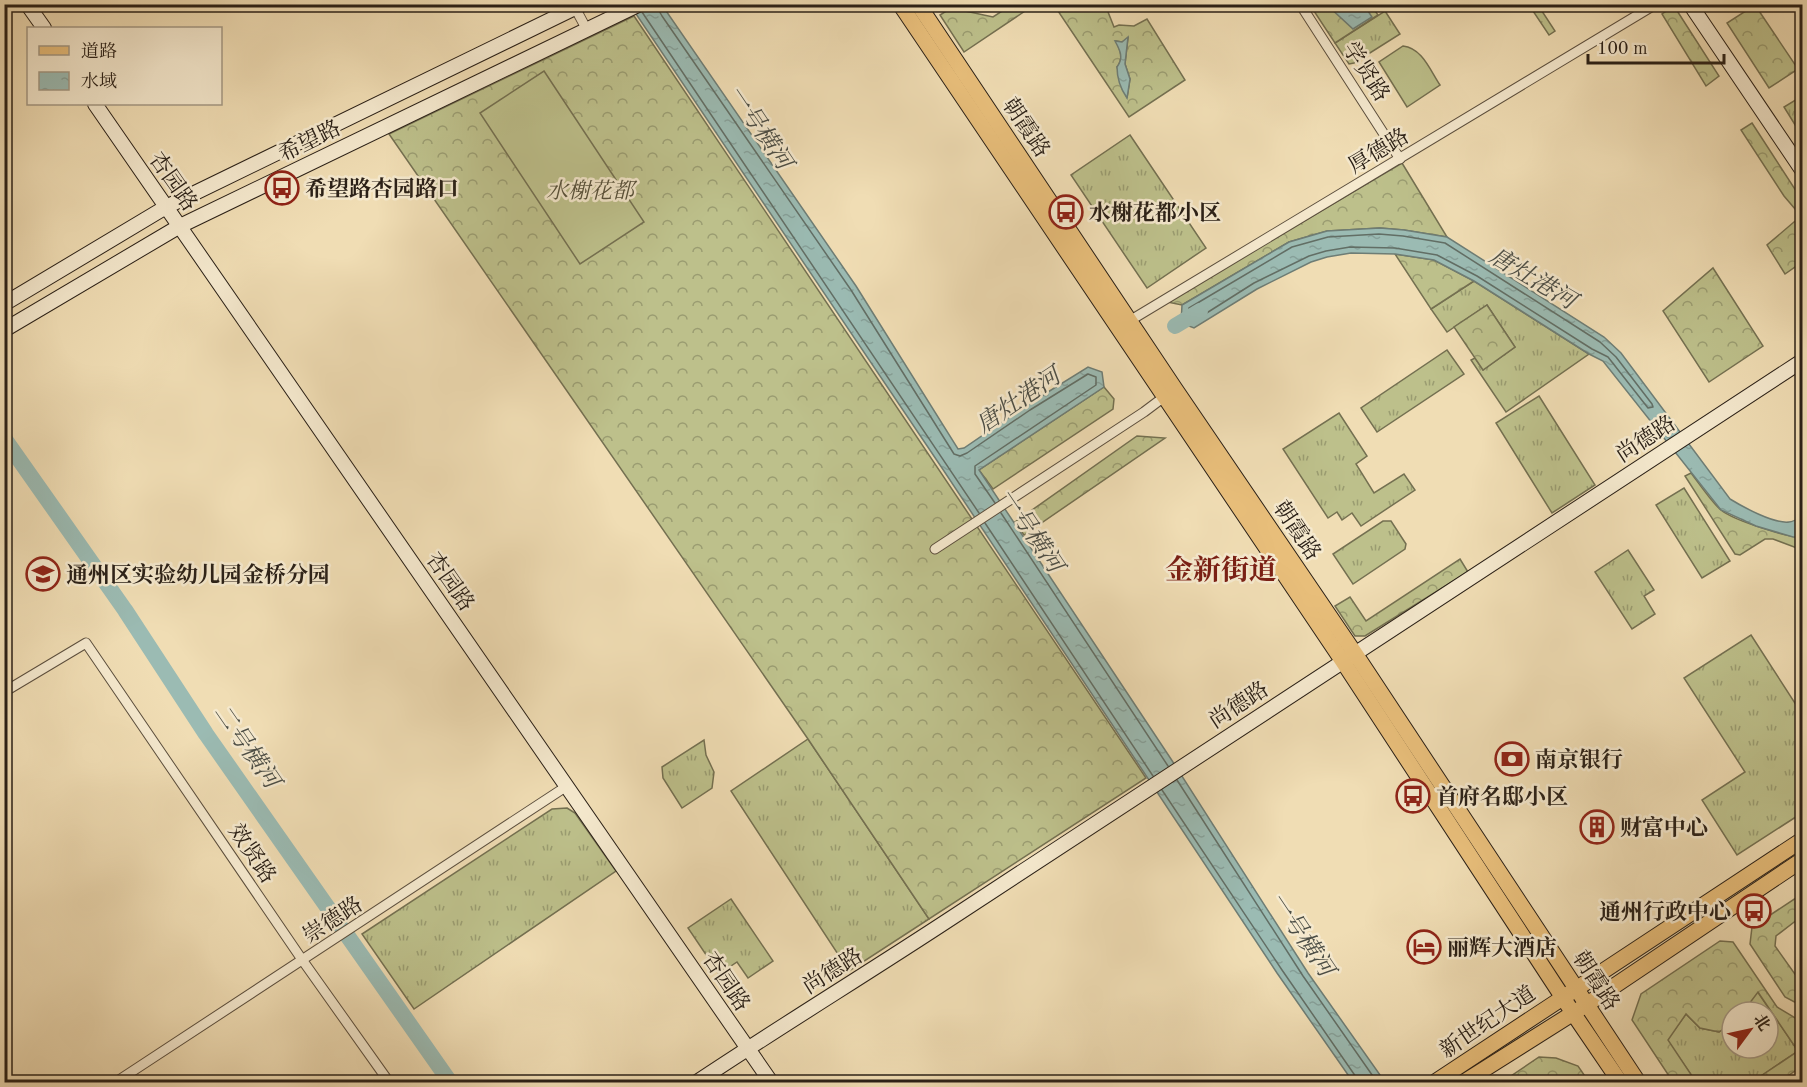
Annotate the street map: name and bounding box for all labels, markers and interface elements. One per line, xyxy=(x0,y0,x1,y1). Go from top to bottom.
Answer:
legend xyxy=(27,27,222,105)
scale bar xyxy=(1588,27,1724,65)
street label: 学贤路 xyxy=(1338,37,1394,106)
text: 100 m xyxy=(1597,40,1648,58)
text: 道路 xyxy=(81,41,117,61)
text: 水域 xyxy=(81,71,117,91)
water label: 一号横河 xyxy=(722,80,800,178)
street label: 朝霞路 xyxy=(998,93,1055,162)
street label: 希望路 xyxy=(275,116,344,166)
street label: 厚德路 xyxy=(1344,124,1413,178)
street label: 杏园路 xyxy=(144,148,202,215)
bus stop icon: 希望路杏园路口 xyxy=(264,170,300,206)
place label: 希望路杏园路口 xyxy=(305,177,459,201)
park label: 水榭花都 xyxy=(546,179,638,203)
bus stop icon: 水榭花都小区 xyxy=(1048,194,1084,230)
place label: 水榭花都小区 xyxy=(1089,201,1221,225)
water label: 唐灶港河 xyxy=(1485,242,1584,317)
water label: 唐灶港河 xyxy=(971,360,1069,438)
street label: 尚德路 xyxy=(1611,411,1680,467)
water label: 一号横河 xyxy=(993,483,1071,581)
street label: 朝霞路 xyxy=(1269,496,1326,565)
street label: 杏园路 xyxy=(421,548,479,615)
district label: 金新街道 xyxy=(1165,555,1277,586)
school or university icon: 通州区实验幼儿园金桥分园 xyxy=(25,556,61,592)
place label: 通州区实验幼儿园金桥分园 xyxy=(66,562,330,587)
street label: 尚德路 xyxy=(1204,677,1273,733)
water label: 二号横河 xyxy=(208,699,287,797)
bank icon: 南京银行 xyxy=(1494,741,1530,777)
place label: 南京银行 xyxy=(1535,747,1623,772)
bus stop icon: 首府名邸小区 xyxy=(1395,778,1431,814)
place label: 首府名邸小区 xyxy=(1436,784,1568,809)
building icon: 财富中心 xyxy=(1579,809,1615,845)
place label: 财富中心 xyxy=(1620,815,1708,840)
street label: 效贤路 xyxy=(224,819,281,888)
water label: 一号横河 xyxy=(1264,887,1342,985)
street label: 崇德路 xyxy=(298,892,367,948)
bus stop icon: 通州行政中心 xyxy=(1736,893,1772,929)
place label: 通州行政中心 xyxy=(1599,900,1731,924)
hotel icon: 丽辉大酒店 xyxy=(1406,929,1442,965)
place label: 丽辉大酒店 xyxy=(1447,935,1557,960)
street label: 尚德路 xyxy=(798,943,867,999)
street label: 朝霞路 xyxy=(1568,946,1624,1015)
street label: 杏园路 xyxy=(698,947,755,1016)
street label: 新世纪大道 xyxy=(1435,981,1540,1063)
north arrow xyxy=(1720,1000,1780,1060)
text: 北 xyxy=(1750,1011,1774,1034)

